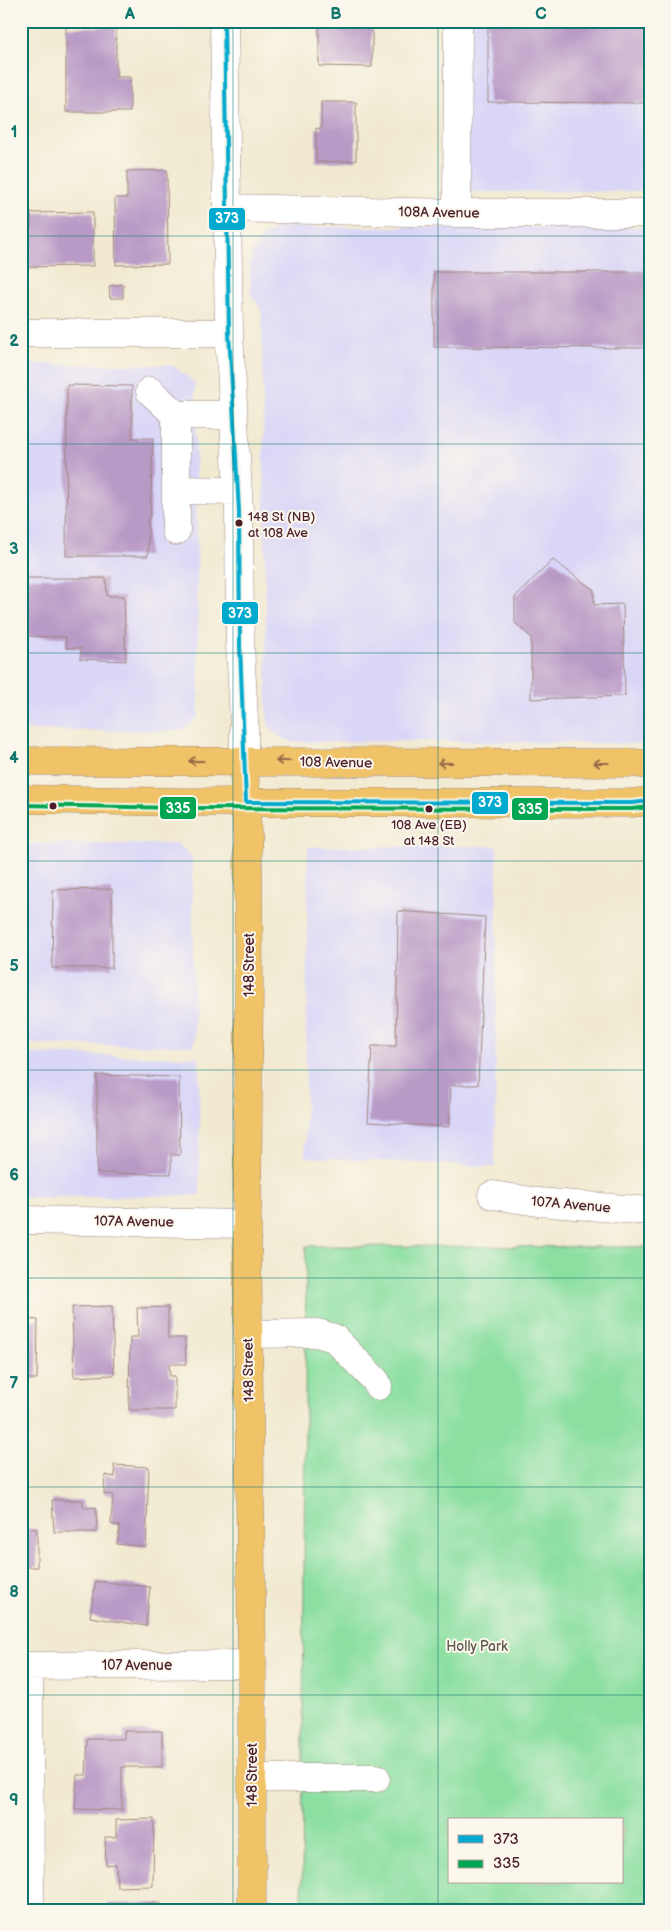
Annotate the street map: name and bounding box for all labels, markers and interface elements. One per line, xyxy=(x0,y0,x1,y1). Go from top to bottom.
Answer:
text: A xyxy=(124,5,135,24)
text: B xyxy=(330,5,342,24)
text: C xyxy=(535,5,547,24)
text: 1 xyxy=(11,123,17,142)
street label: 108A Avenue xyxy=(398,203,480,222)
line badge: 373 xyxy=(208,207,246,231)
text: 373 xyxy=(215,210,239,227)
text: 2 xyxy=(9,332,19,351)
place label: 148 St (NB) at 108 Ave xyxy=(248,509,316,541)
marker: 148 St (NB) at 108 Ave xyxy=(234,518,244,528)
text: 3 xyxy=(9,540,19,559)
line badge: 373 xyxy=(221,601,259,625)
text: 373 xyxy=(228,605,252,622)
text: 4 xyxy=(9,749,19,768)
street label: 108 Avenue xyxy=(300,753,372,772)
one-way arrow xyxy=(188,756,204,766)
one-way arrow xyxy=(275,756,291,766)
one-way arrow xyxy=(437,758,453,767)
one-way arrow xyxy=(593,758,610,768)
line badge: 373 xyxy=(471,791,509,815)
text: 373 xyxy=(478,794,502,811)
line badge: 335 xyxy=(159,796,197,820)
line badge: 335 xyxy=(511,797,549,821)
text: 335 xyxy=(166,800,190,817)
unlabelled marker xyxy=(48,801,58,811)
text: 335 xyxy=(518,801,542,818)
marker: 108 Ave (EB) at 148 St xyxy=(424,804,434,814)
place label: 108 Ave (EB) at 148 St xyxy=(391,817,467,849)
street label: 148 Street xyxy=(241,932,258,997)
text: 5 xyxy=(9,957,19,976)
text: 6 xyxy=(9,1166,19,1185)
street label: 107A Avenue xyxy=(530,1193,611,1216)
street label: 107A Avenue xyxy=(94,1212,174,1231)
street label: 148 Street xyxy=(239,1337,258,1402)
text: 7 xyxy=(10,1374,19,1393)
text: 8 xyxy=(9,1583,19,1602)
park label: Holly Park xyxy=(446,1638,508,1655)
street label: 107 Avenue xyxy=(102,1657,172,1674)
street label: 148 Street xyxy=(244,1742,261,1807)
text: 9 xyxy=(9,1791,19,1810)
legend xyxy=(448,1818,624,1884)
text: 373 xyxy=(493,1830,519,1849)
text: 335 xyxy=(493,1854,520,1873)

